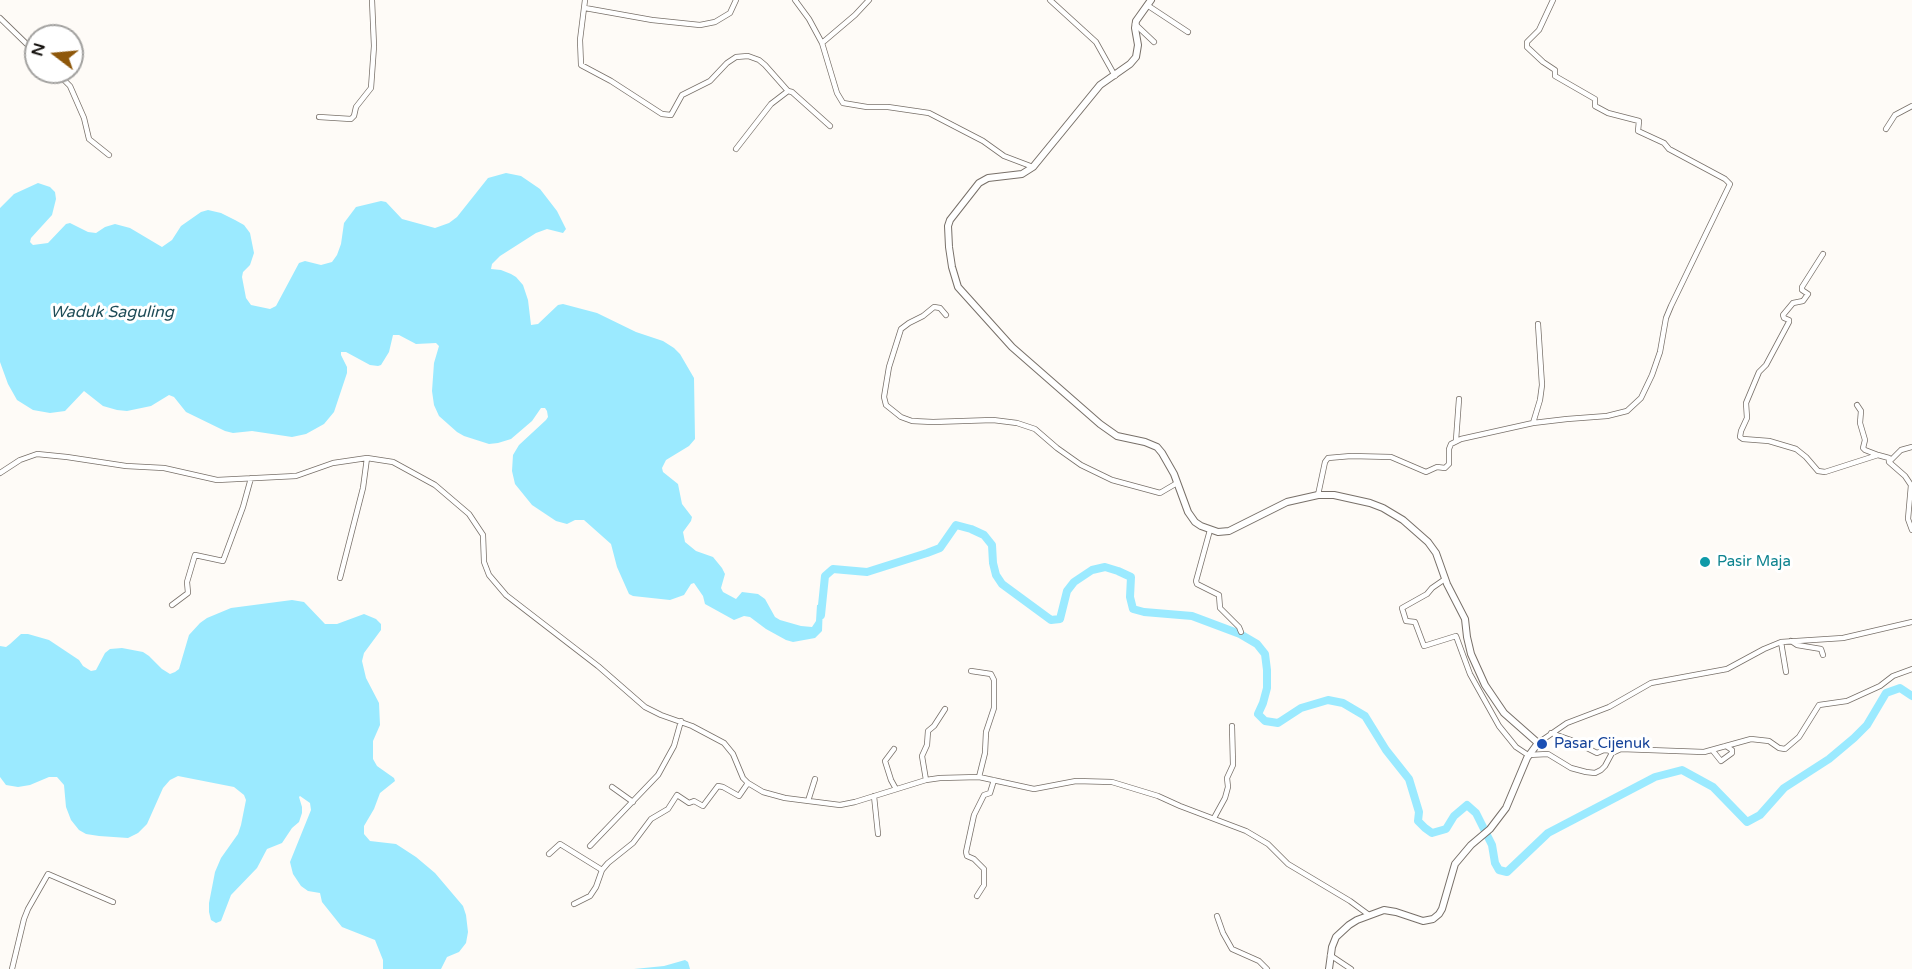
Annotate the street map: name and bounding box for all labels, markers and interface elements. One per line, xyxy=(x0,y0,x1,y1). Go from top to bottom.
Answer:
north arrow xyxy=(24,24,84,84)
text: N xyxy=(27,41,50,59)
water label: Waduk Saguling xyxy=(50,303,174,323)
place label: Pasir Maja xyxy=(1717,553,1791,571)
marker: Pasir Maja xyxy=(1698,555,1712,569)
place label: Pasar Cijenuk xyxy=(1554,735,1650,753)
marker: Pasar Cijenuk xyxy=(1535,737,1549,751)

